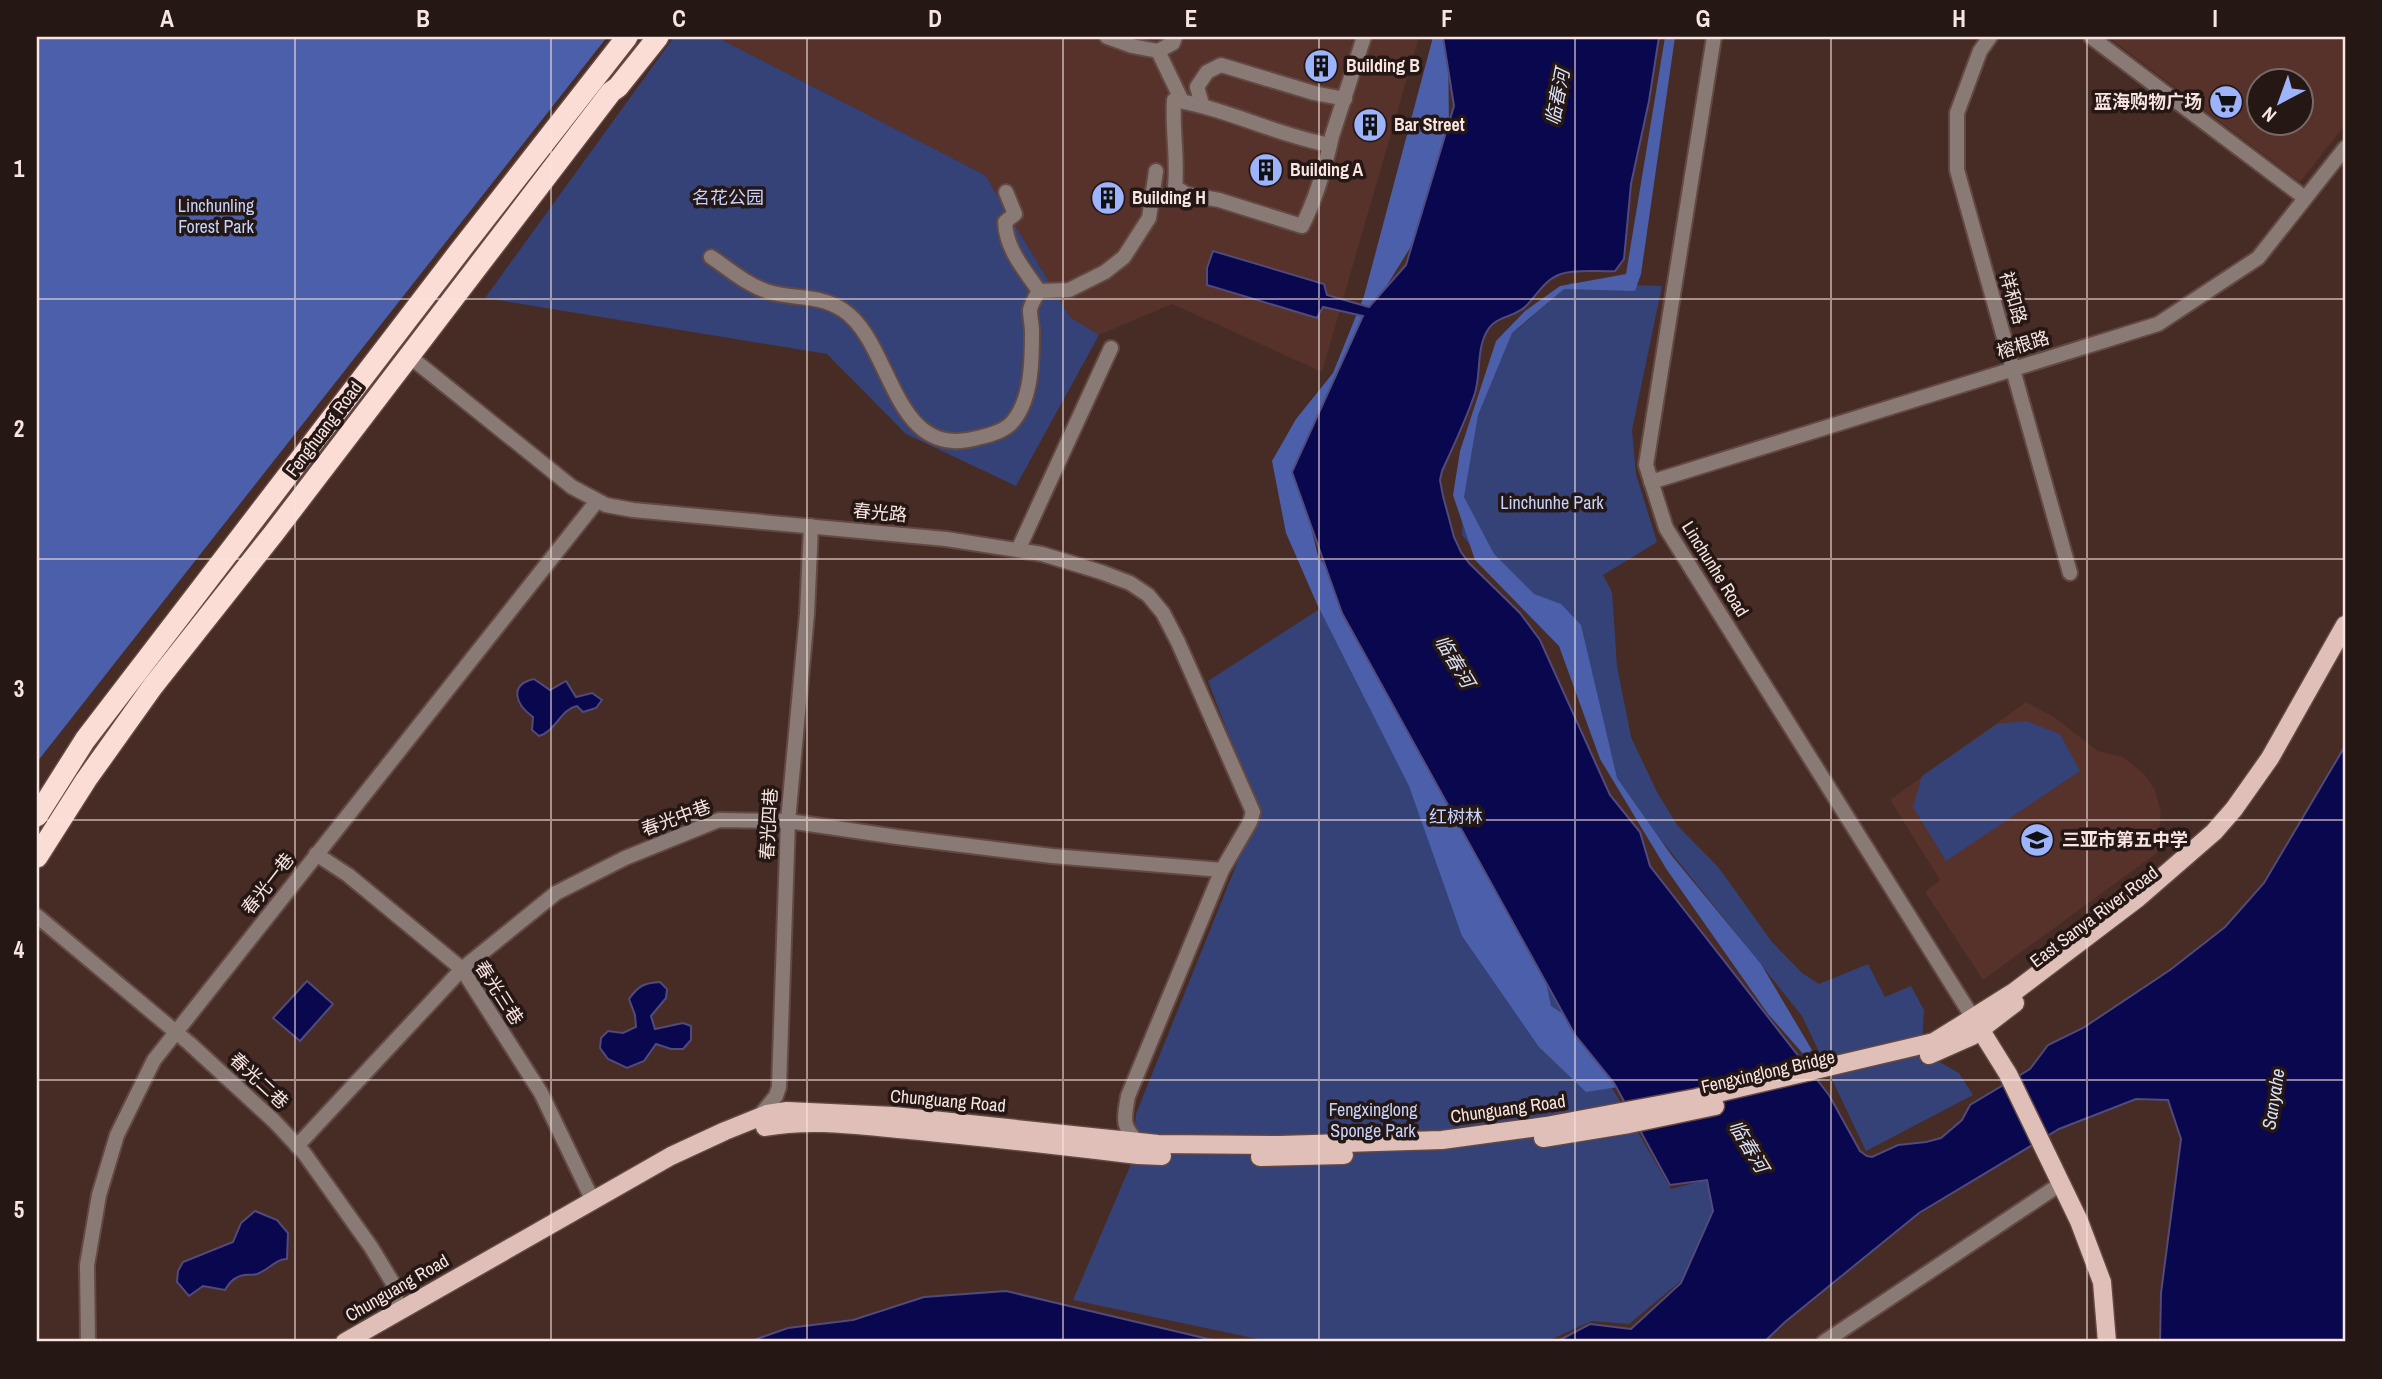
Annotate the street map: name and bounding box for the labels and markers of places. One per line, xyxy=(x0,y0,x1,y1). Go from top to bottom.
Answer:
building icon: Building B xyxy=(1302,47,1340,85)
place label: Building B xyxy=(1346,53,1420,78)
supermarket icon: 蓝海购物广场 xyxy=(2207,83,2245,121)
place label: 蓝海购物广场 xyxy=(2094,89,2202,114)
building icon: Bar Street xyxy=(1351,106,1389,144)
place label: Bar Street xyxy=(1394,112,1465,137)
building icon: Building A xyxy=(1247,151,1285,189)
place label: Building A xyxy=(1290,157,1364,182)
building icon: Building H xyxy=(1089,179,1127,217)
place label: Building H xyxy=(1132,185,1206,210)
school or university icon: 三亚市第五中学 xyxy=(2018,821,2056,859)
place label: 三亚市第五中学 xyxy=(2062,827,2188,852)

